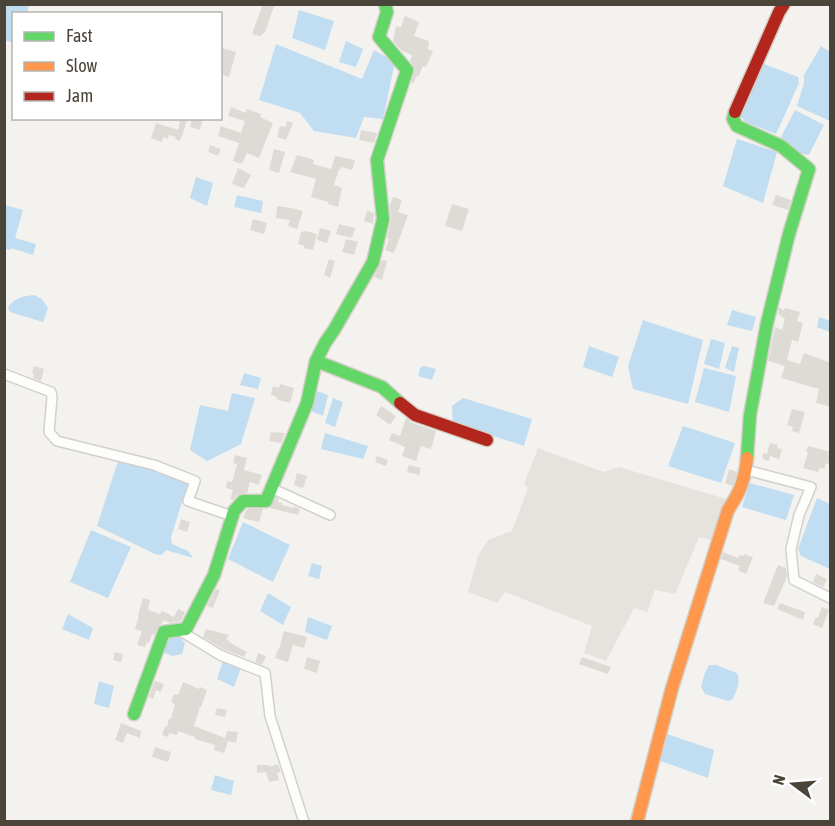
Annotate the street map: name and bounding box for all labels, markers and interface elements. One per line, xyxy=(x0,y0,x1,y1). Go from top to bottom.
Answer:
legend xyxy=(12,12,222,120)
text: Fast xyxy=(66,25,93,46)
text: Slow xyxy=(66,55,97,76)
text: Jam xyxy=(66,85,93,106)
north arrow xyxy=(763,754,823,814)
text: N xyxy=(769,773,789,787)

